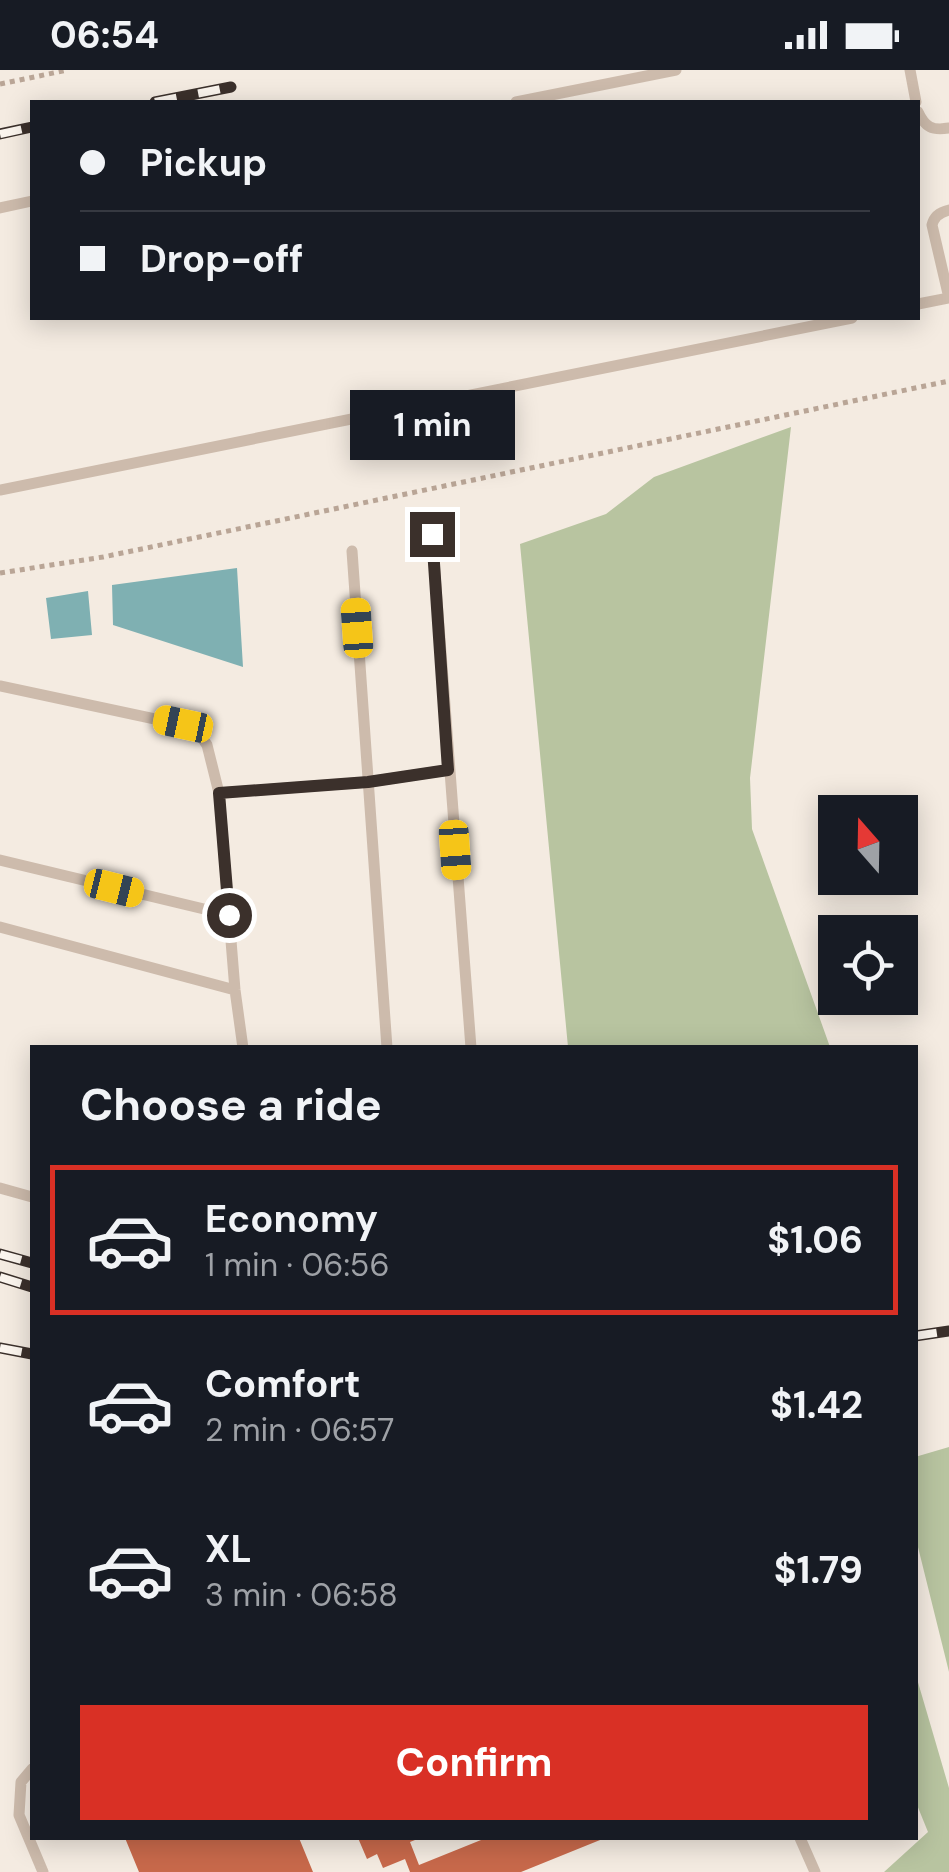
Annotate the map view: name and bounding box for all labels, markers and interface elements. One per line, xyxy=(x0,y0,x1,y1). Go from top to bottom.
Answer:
text: 06:54 xyxy=(50,10,159,60)
text: Pickup xyxy=(140,138,267,188)
text: Drop-off xyxy=(140,234,303,284)
callout: 1 min xyxy=(350,389,514,459)
text: 1 min xyxy=(394,404,471,446)
route end xyxy=(410,512,455,557)
car xyxy=(340,597,374,659)
car xyxy=(151,703,215,745)
north arrow xyxy=(818,795,918,895)
map controls xyxy=(818,795,918,1015)
car xyxy=(438,819,472,881)
car xyxy=(81,866,147,910)
route start xyxy=(207,893,252,938)
button: locate xyxy=(818,915,918,1015)
text: Choose a ride xyxy=(80,1075,382,1134)
text: Economy xyxy=(205,1194,378,1244)
icon: car xyxy=(85,1195,175,1285)
text: $1.06 xyxy=(767,1215,863,1265)
text: 1 min · 06:56 xyxy=(205,1244,389,1286)
text: Comfort xyxy=(205,1359,361,1409)
icon: car xyxy=(85,1360,175,1450)
text: $1.42 xyxy=(770,1380,863,1430)
text: 2 min · 06:57 xyxy=(205,1409,394,1451)
text: XL xyxy=(205,1524,252,1574)
icon: car xyxy=(85,1525,175,1615)
text: $1.79 xyxy=(774,1545,863,1595)
text: 3 min · 06:58 xyxy=(205,1574,398,1616)
button: Confirm xyxy=(80,1705,868,1820)

